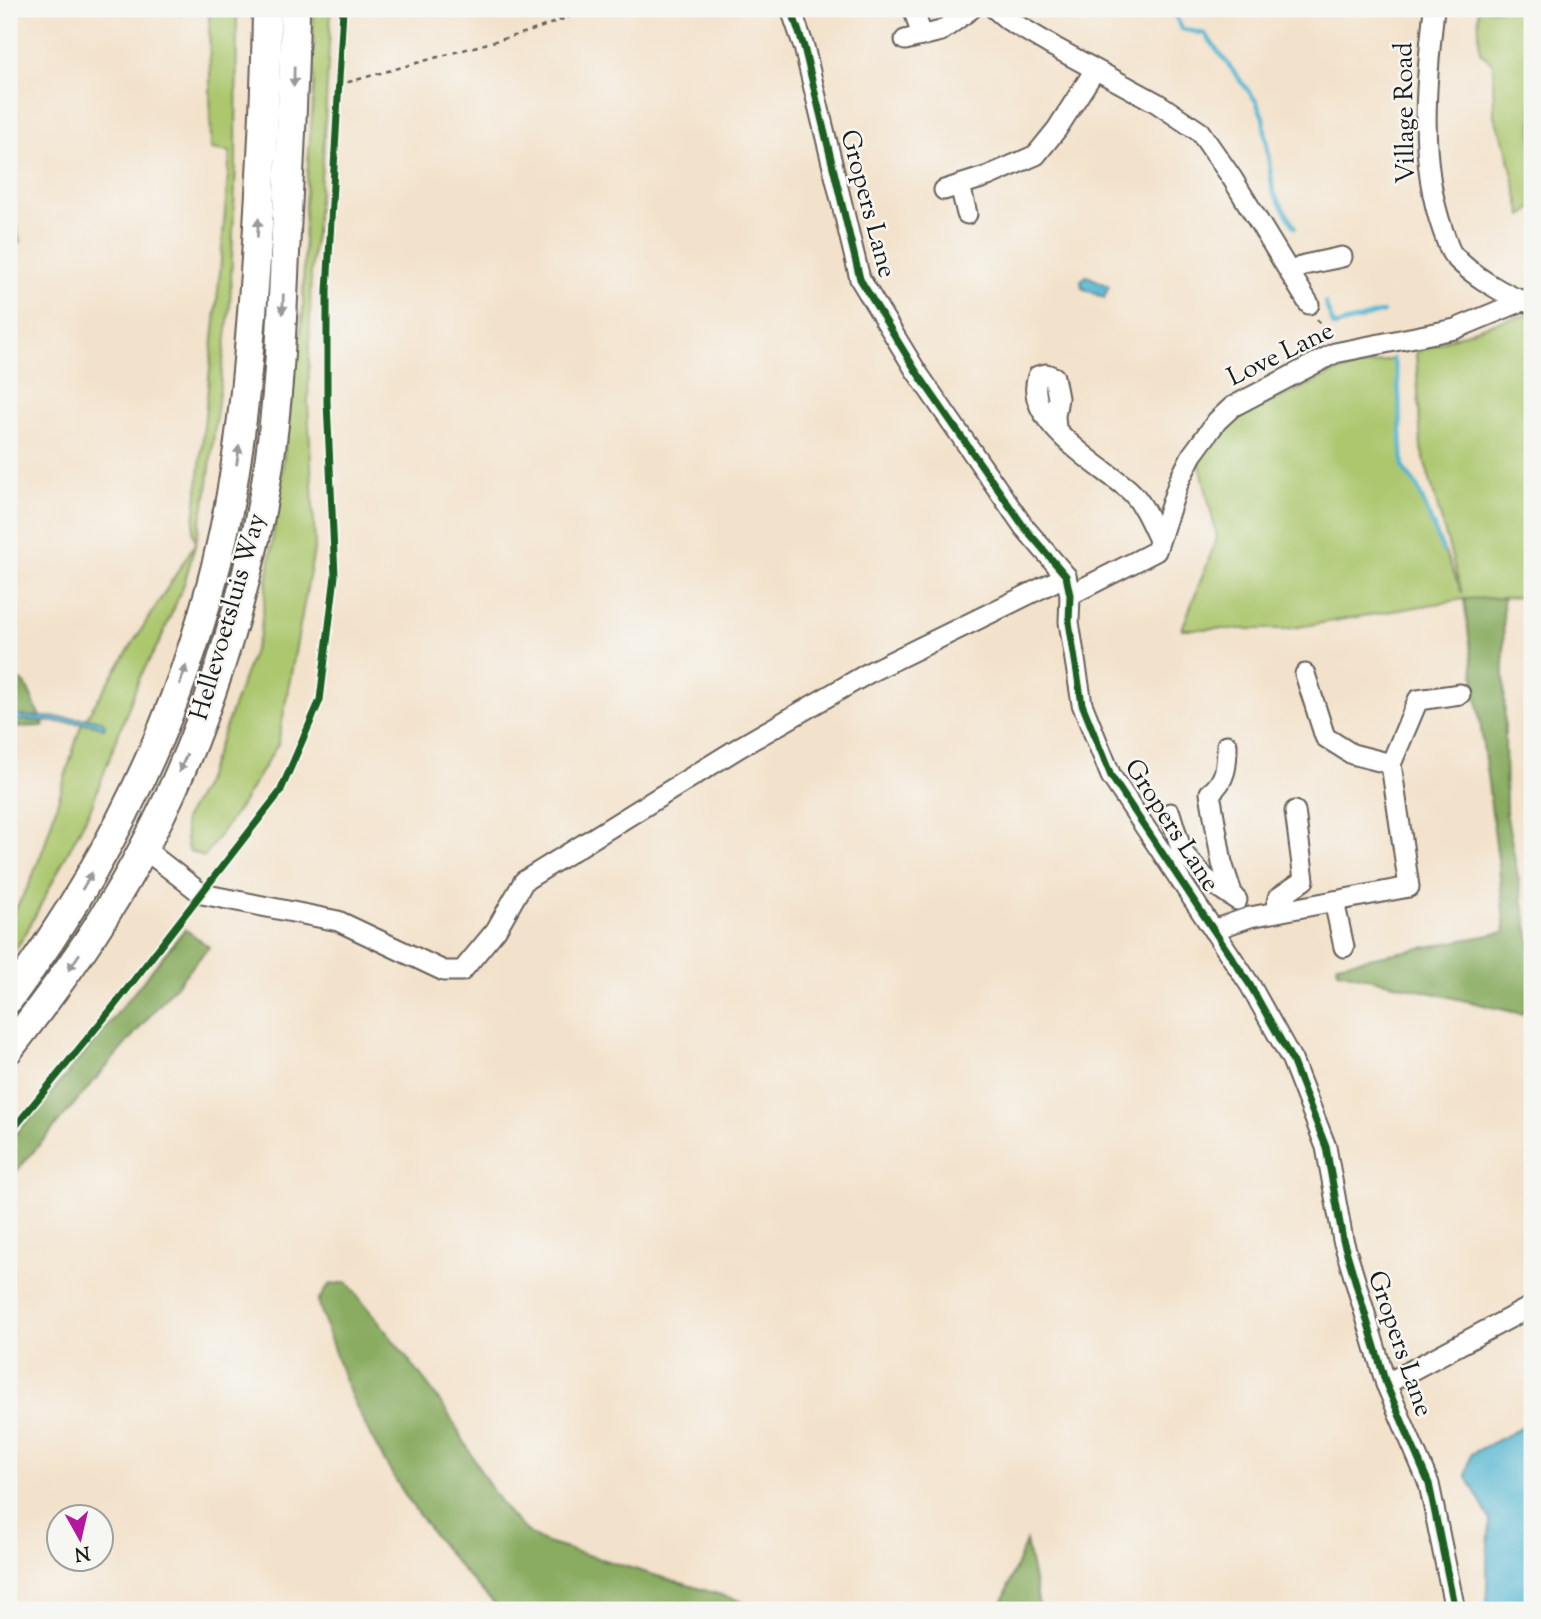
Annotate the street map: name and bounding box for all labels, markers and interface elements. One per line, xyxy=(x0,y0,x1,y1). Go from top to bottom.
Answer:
street label: Village Road xyxy=(1386,42,1426,184)
one-way arrow xyxy=(288,66,299,88)
street label: Gropers Lane xyxy=(829,126,905,282)
one-way arrow xyxy=(253,217,264,239)
one-way arrow xyxy=(277,293,288,315)
street label: Love Lane xyxy=(1221,313,1341,397)
one-way arrow xyxy=(233,444,244,466)
street label: Hellevoetsluis Way xyxy=(182,509,276,725)
one-way arrow xyxy=(178,665,189,686)
street label: Gropers Lane xyxy=(1114,752,1228,900)
one-way arrow xyxy=(177,753,189,773)
one-way arrow xyxy=(81,872,94,891)
one-way arrow xyxy=(67,952,80,972)
street label: Gropers Lane xyxy=(1357,1266,1441,1422)
north arrow xyxy=(46,1504,116,1574)
text: N xyxy=(73,1538,91,1567)

